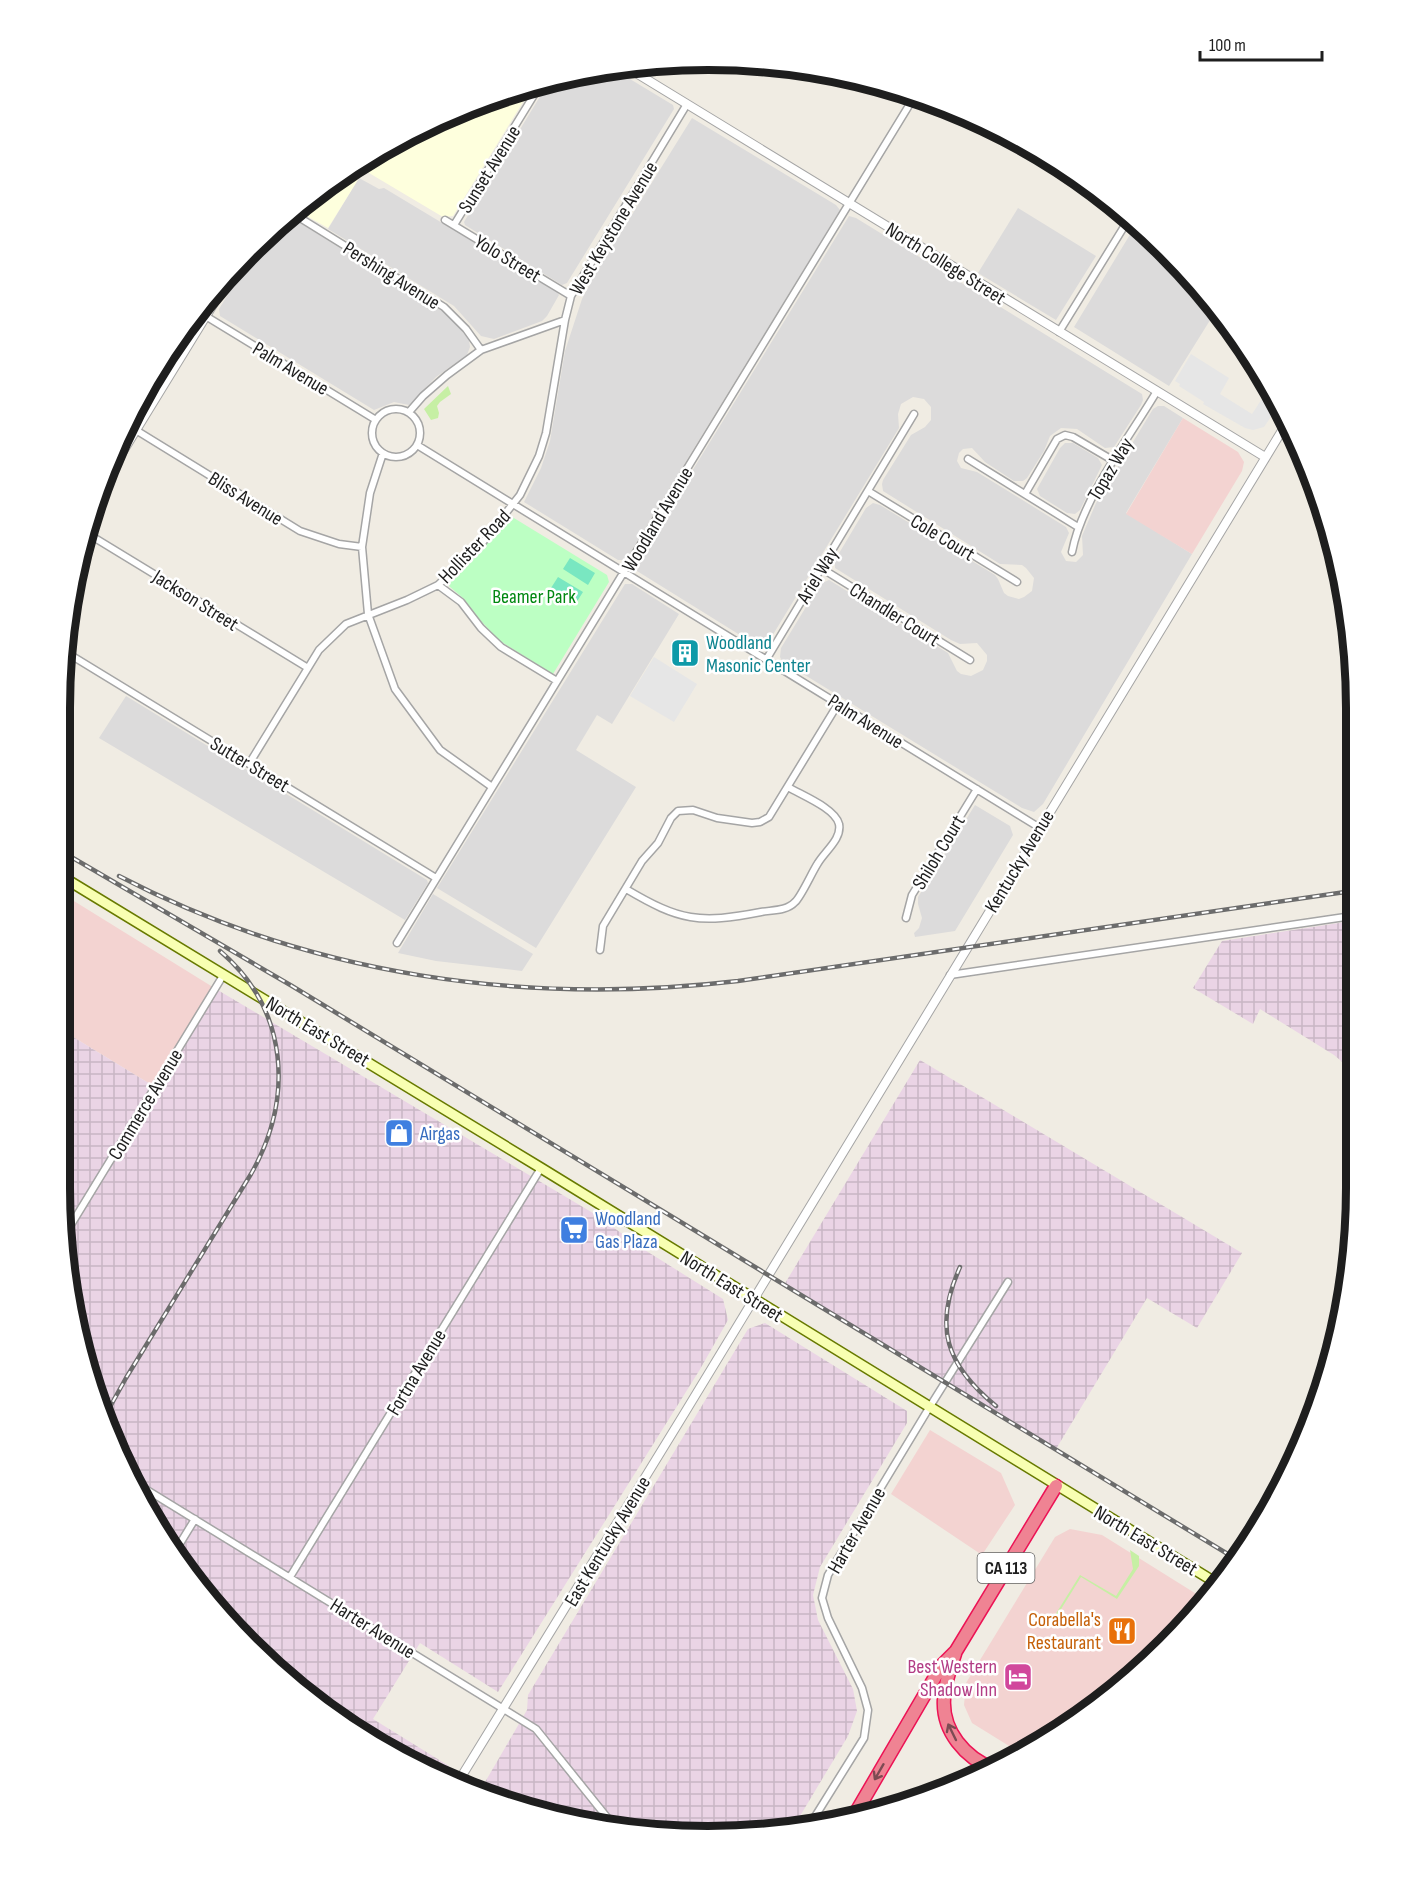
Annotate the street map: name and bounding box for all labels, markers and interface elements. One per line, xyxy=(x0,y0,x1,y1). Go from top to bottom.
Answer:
scale bar xyxy=(1200,24,1322,62)
text: 100 m xyxy=(1209,35,1246,56)
street label: Sunset Avenue xyxy=(453,121,526,218)
street label: West Keystone Avenue xyxy=(565,157,663,300)
street label: North College Street xyxy=(881,217,1010,310)
street label: Yolo Street xyxy=(470,230,545,288)
street label: Pershing Avenue xyxy=(338,237,444,315)
street label: Palm Avenue xyxy=(248,337,333,401)
street label: Topaz Way xyxy=(1083,433,1139,505)
street label: Woodland Avenue xyxy=(617,463,699,576)
street label: Bliss Avenue xyxy=(204,467,287,531)
street label: Hollister Road xyxy=(434,505,516,589)
street label: Cole Court xyxy=(906,509,979,566)
street label: Ariel Way xyxy=(791,543,844,609)
street label: Jackson Street xyxy=(147,565,243,637)
street label: Chandler Court xyxy=(845,578,944,652)
park label: Beamer Park xyxy=(492,585,576,609)
place label: Woodland Masonic Center xyxy=(706,631,811,678)
building icon: Woodland Masonic Center xyxy=(669,637,701,669)
street label: Palm Avenue xyxy=(823,689,908,754)
street label: Sutter Street xyxy=(206,732,293,798)
street label: Kentucky Avenue xyxy=(980,806,1060,917)
street label: Shiloh Court xyxy=(907,811,970,894)
street label: North East Street xyxy=(261,992,374,1072)
street label: Commerce Avenue xyxy=(103,1045,188,1164)
shop icon: Airgas xyxy=(383,1117,415,1149)
place label: Airgas xyxy=(419,1122,460,1146)
place label: Woodland Gas Plaza xyxy=(595,1207,661,1254)
supermarket icon: Woodland Gas Plaza xyxy=(558,1214,590,1246)
street label: North East Street xyxy=(676,1246,787,1328)
street label: Fortna Avenue xyxy=(382,1325,452,1420)
street label: East Kentucky Avenue xyxy=(560,1472,656,1611)
street label: Harter Avenue xyxy=(823,1483,891,1578)
street label: North East Street xyxy=(1089,1501,1202,1581)
road number: CA 113 xyxy=(978,1553,1034,1583)
street label: Harter Avenue xyxy=(326,1593,419,1664)
place label: Corabella's Restaurant xyxy=(1027,1608,1101,1655)
restaurant icon: Corabella's Restaurant xyxy=(1106,1615,1138,1647)
place label: Best Western Shadow Inn xyxy=(907,1655,997,1702)
hotel icon: Best Western Shadow Inn xyxy=(1002,1661,1034,1693)
one-way arrow xyxy=(945,1723,957,1741)
one-way arrow xyxy=(873,1763,885,1780)

